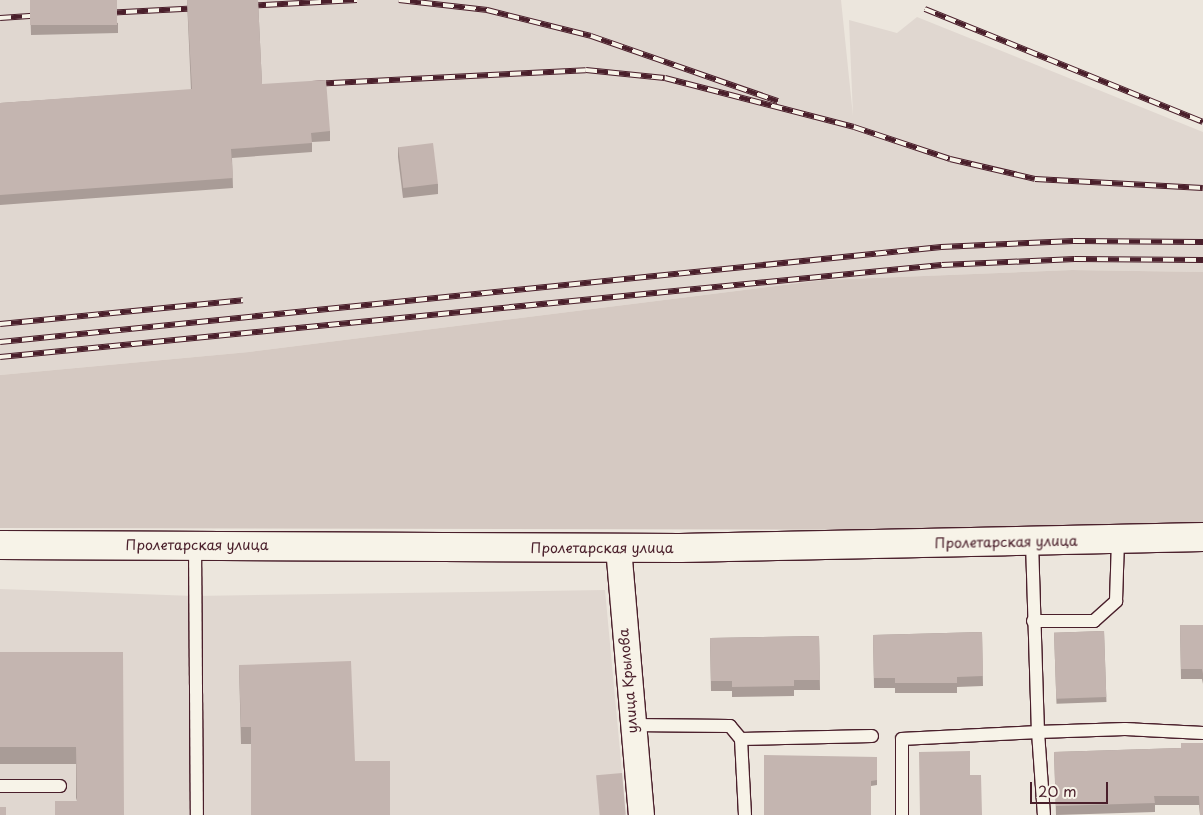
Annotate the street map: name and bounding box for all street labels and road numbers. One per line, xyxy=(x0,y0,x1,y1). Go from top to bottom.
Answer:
street label: Пролетарская улица xyxy=(934,532,1078,552)
street label: Пролетарская улица xyxy=(125,537,269,553)
street label: Пролетарская улица xyxy=(530,540,674,556)
street label: улица Крылова xyxy=(615,628,641,734)

